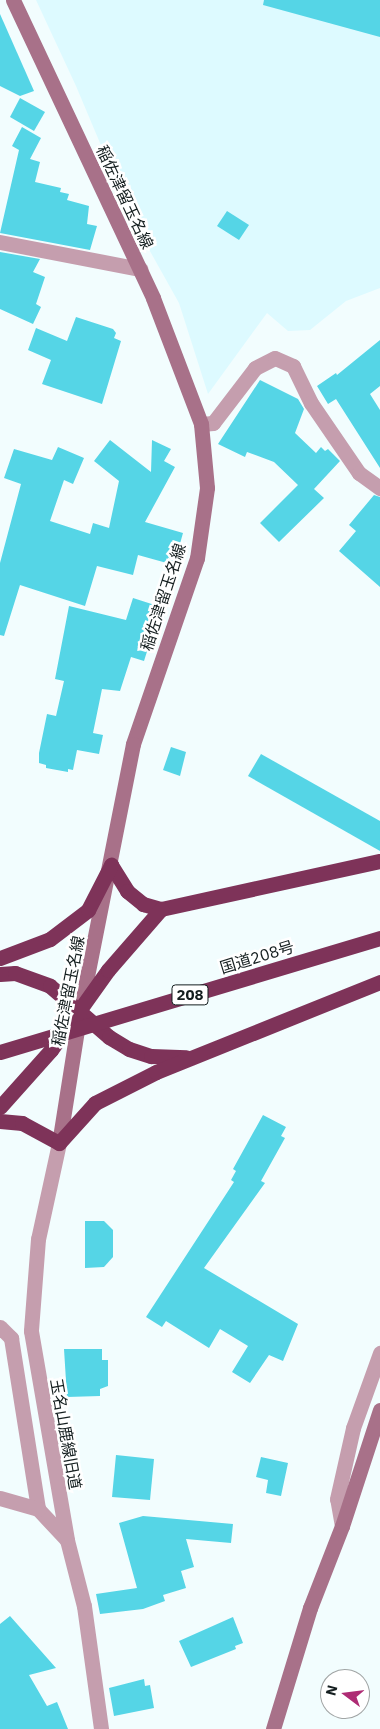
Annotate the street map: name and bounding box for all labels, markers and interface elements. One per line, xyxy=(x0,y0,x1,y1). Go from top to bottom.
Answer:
street label: 稲佐津留玉名線 xyxy=(93,142,157,252)
street label: 稲佐津留玉名線 xyxy=(137,541,189,653)
street label: 稲佐津留玉名線 xyxy=(48,934,88,1048)
street label: 国道208号 xyxy=(217,937,297,977)
road number: 208 xyxy=(171,982,209,1008)
street label: 玉名山鹿線旧道 xyxy=(47,1377,85,1491)
north arrow xyxy=(320,1669,370,1719)
text: N xyxy=(321,1683,341,1698)

